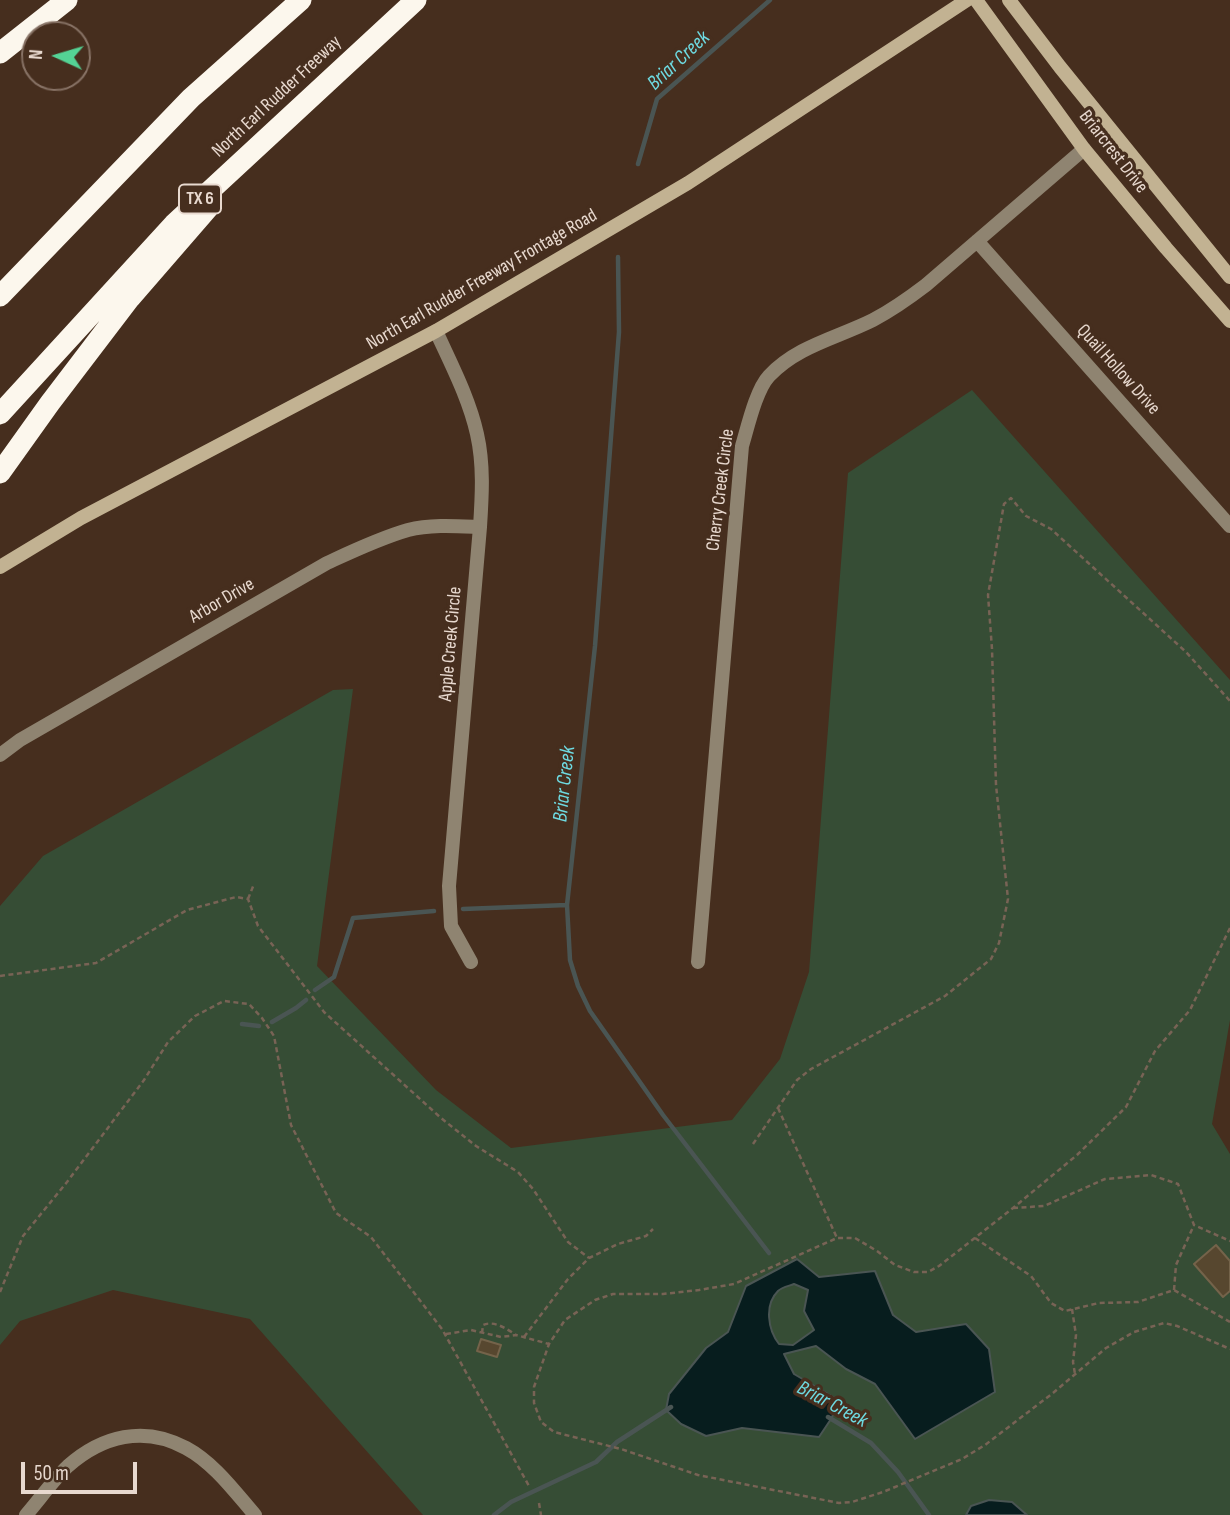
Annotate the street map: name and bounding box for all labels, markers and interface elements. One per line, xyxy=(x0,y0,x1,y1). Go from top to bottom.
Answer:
north arrow xyxy=(21,21,91,91)
water label: Briar Creek xyxy=(643,26,715,96)
street label: North Earl Rudder Freeway xyxy=(208,31,346,163)
text: N xyxy=(25,49,48,61)
street label: Briarcrest Drive xyxy=(1074,106,1152,198)
road number: TX 6 xyxy=(179,184,221,214)
street label: North Earl Rudder Freeway Frontage Road xyxy=(363,204,601,356)
street label: Quail Hollow Drive xyxy=(1071,320,1165,420)
street label: Cherry Creek Circle xyxy=(702,428,740,552)
street label: Arbor Drive xyxy=(185,573,259,629)
street label: Apple Creek Circle xyxy=(435,586,467,702)
water label: Briar Creek xyxy=(548,745,582,823)
water label: Briar Creek xyxy=(792,1376,872,1434)
scale bar xyxy=(24,1448,140,1492)
text: 50 m xyxy=(34,1461,69,1486)

